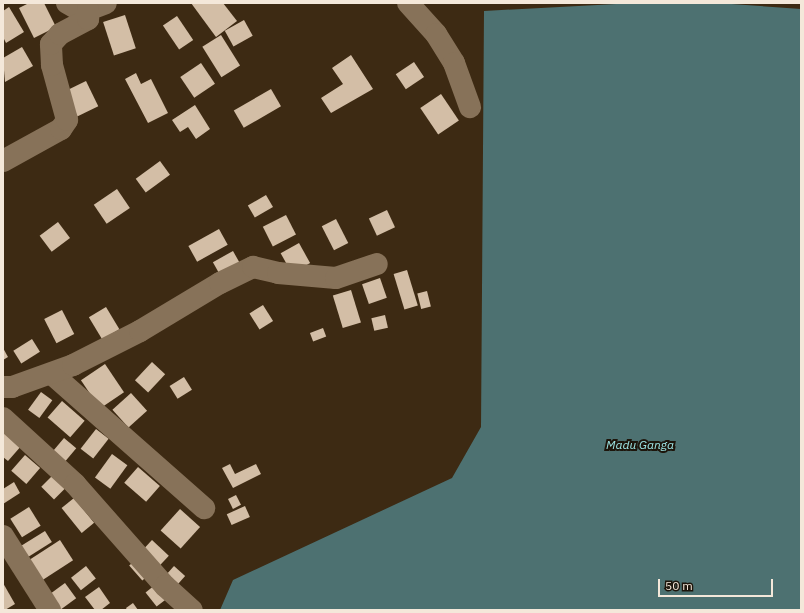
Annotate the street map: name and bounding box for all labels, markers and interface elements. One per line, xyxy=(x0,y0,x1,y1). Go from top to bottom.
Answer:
water label: Madu Ganga xyxy=(606,438,674,452)
scale bar xyxy=(660,571,775,597)
text: 50 m xyxy=(665,578,693,593)

